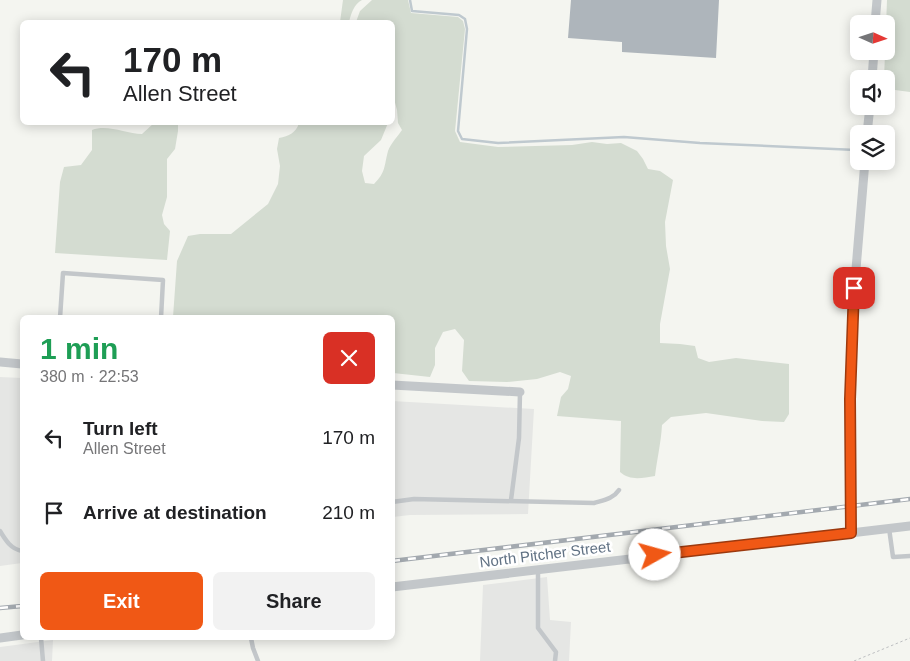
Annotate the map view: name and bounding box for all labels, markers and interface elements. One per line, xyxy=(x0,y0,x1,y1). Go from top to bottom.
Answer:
north arrow xyxy=(850,15,895,60)
map controls xyxy=(850,15,895,170)
icon: left xyxy=(40,40,105,105)
text: 170 m xyxy=(123,40,222,79)
button: sound xyxy=(850,70,895,115)
text: Allen Street xyxy=(123,81,237,106)
button: layers xyxy=(850,125,895,170)
pin xyxy=(833,267,875,309)
icon: arrive xyxy=(840,274,868,302)
text: 1 min xyxy=(40,332,118,365)
button: close xyxy=(323,332,375,384)
text: 380 m · 22:53 xyxy=(40,368,139,385)
text: Turn left xyxy=(83,418,158,439)
icon: left xyxy=(40,424,68,452)
text: 170 m xyxy=(322,427,375,448)
text: Allen Street xyxy=(83,440,166,457)
icon: arrive xyxy=(40,499,68,527)
text: Arrive at destination xyxy=(83,502,267,523)
text: 210 m xyxy=(322,502,375,523)
position arrow xyxy=(628,528,680,580)
street label: North Pitcher Street xyxy=(479,537,612,570)
button: Exit xyxy=(40,572,203,630)
button: Share xyxy=(213,572,375,630)

